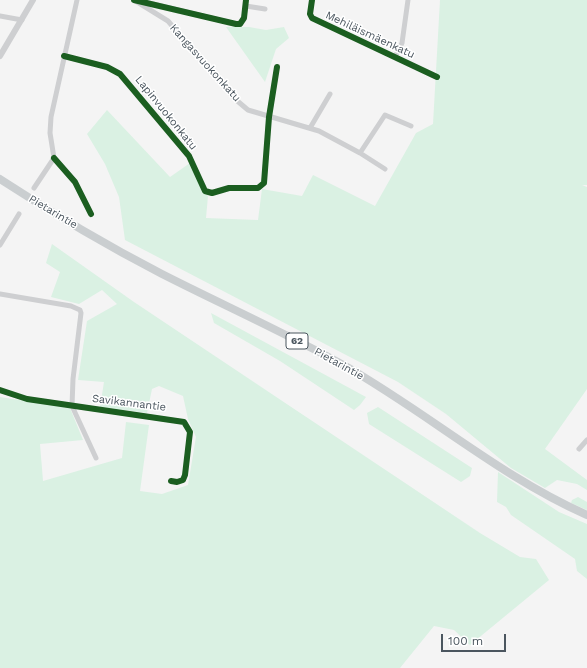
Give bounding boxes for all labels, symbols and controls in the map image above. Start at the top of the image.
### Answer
street label: Mehiläismäenkatu [323,9,417,61]
street label: Kangasvuokonkatu [167,21,243,105]
street label: Lapinvuokonkatu [132,73,200,153]
street label: Pietarintie [26,192,80,232]
road number: 62 [286,333,308,349]
street label: Pietarintie [312,345,366,383]
street label: Savikannantie [91,392,167,414]
scale bar [443,626,508,652]
text: 100 m [448,634,483,648]

